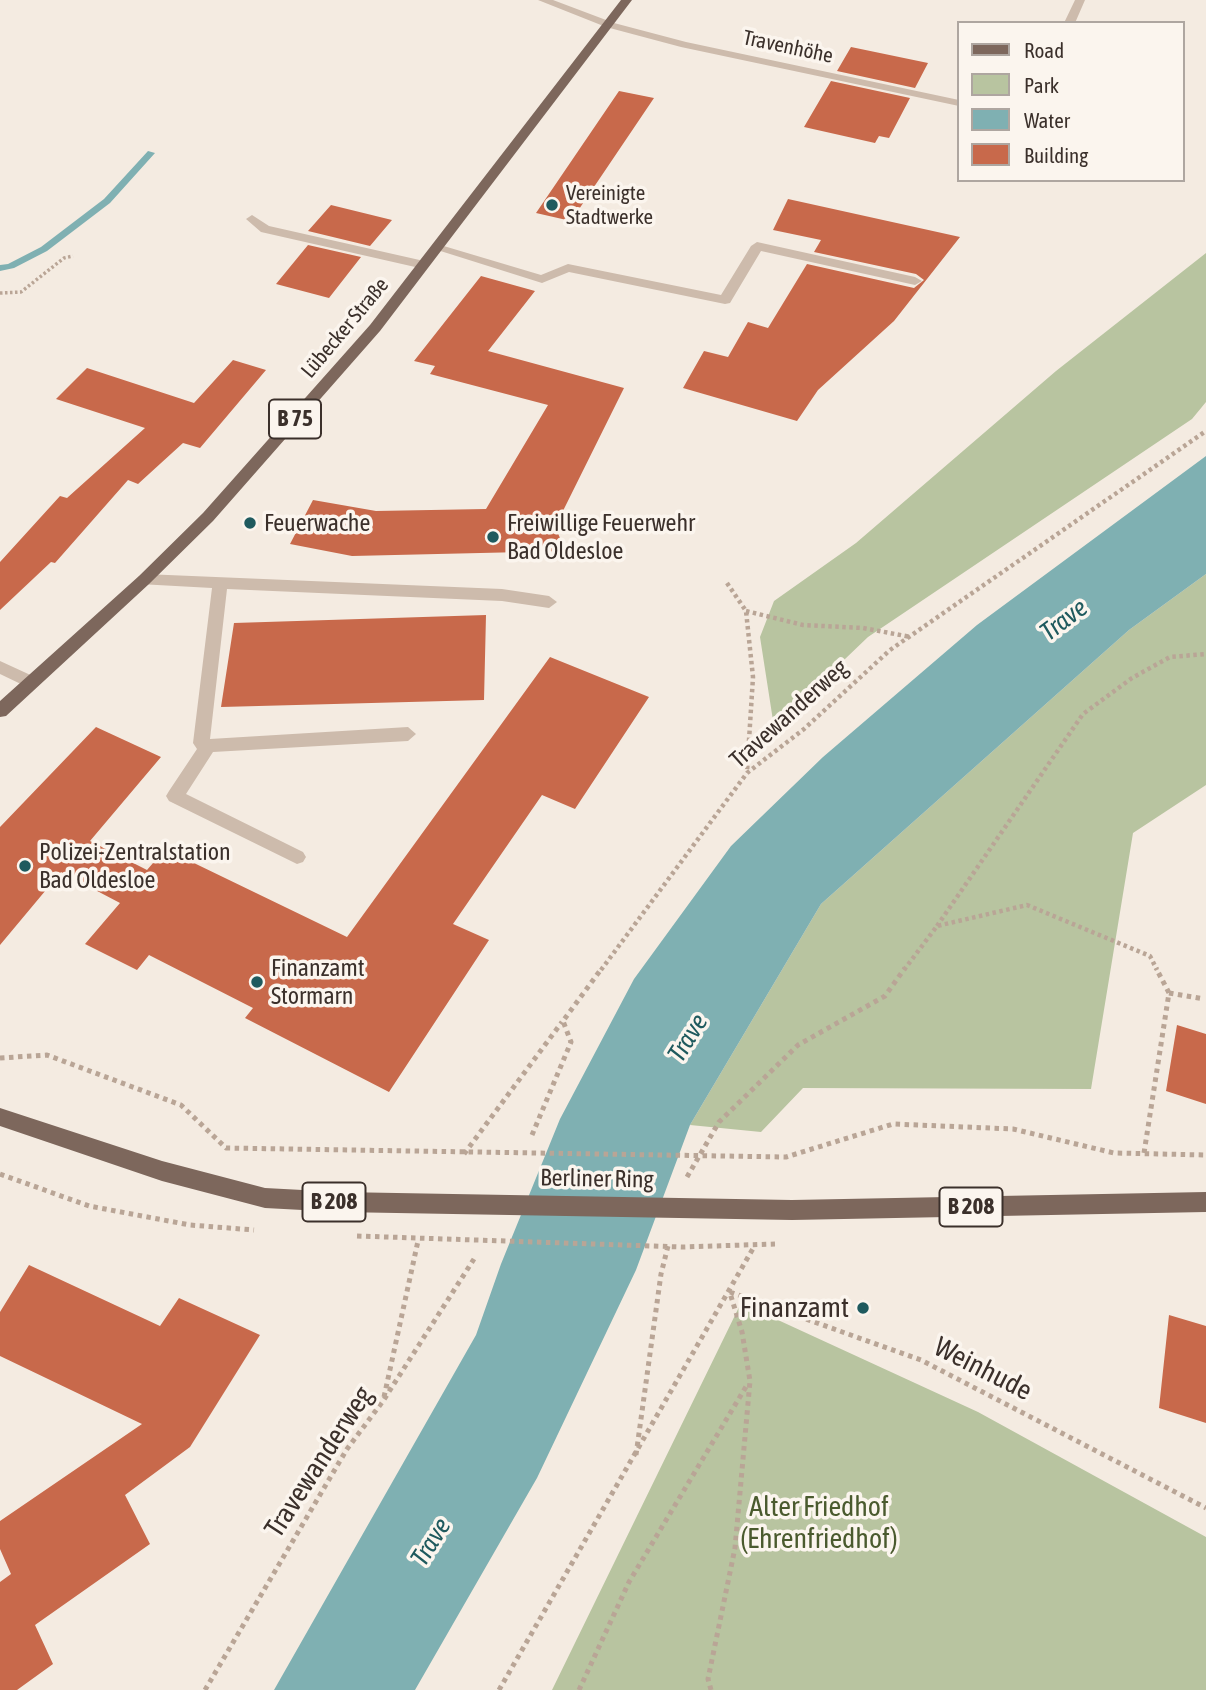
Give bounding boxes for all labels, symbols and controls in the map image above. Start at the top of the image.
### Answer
legend [958,21,1185,182]
street label: Travenhöhe [741,25,835,69]
text: Road [1024,38,1064,62]
text: Park [1024,73,1059,97]
text: Water [1024,108,1070,132]
text: Building [1024,143,1088,167]
place label: Vereinigte Stadtwerke [566,180,653,230]
marker: Vereinigte Stadtwerke [544,197,560,213]
street label: Lübecker Straße [296,273,394,383]
road number: B 75 [269,400,321,438]
place label: Feuerwache [264,509,370,537]
place label: Freiwillige Feuerwehr Bad Oldesloe [507,509,695,565]
marker: Feuerwache [242,515,258,531]
marker: Freiwillige Feuerwehr Bad Oldesloe [485,529,501,545]
water label: Trave [1034,592,1094,648]
street label: Travewanderweg [724,654,854,774]
place label: Polizei-Zentralstation Bad Oldesloe [39,838,231,894]
marker: Polizei-Zentralstation Bad Oldesloe [17,858,33,874]
place label: Finanzamt Stormarn [271,954,365,1010]
marker: Finanzamt Stormarn [249,974,265,990]
water label: Trave [661,1008,715,1068]
street label: Berliner Ring [540,1164,654,1194]
road number: B 208 [302,1182,366,1222]
road number: B 208 [940,1188,1002,1226]
place label: Finanzamt [740,1291,849,1325]
marker: Finanzamt [855,1300,871,1316]
street label: Weinhude [928,1330,1038,1408]
street label: Travewanderweg [258,1380,380,1544]
park label: Alter Friedhof (Ehrenfriedhof) [740,1490,898,1556]
water label: Trave [404,1512,458,1572]

